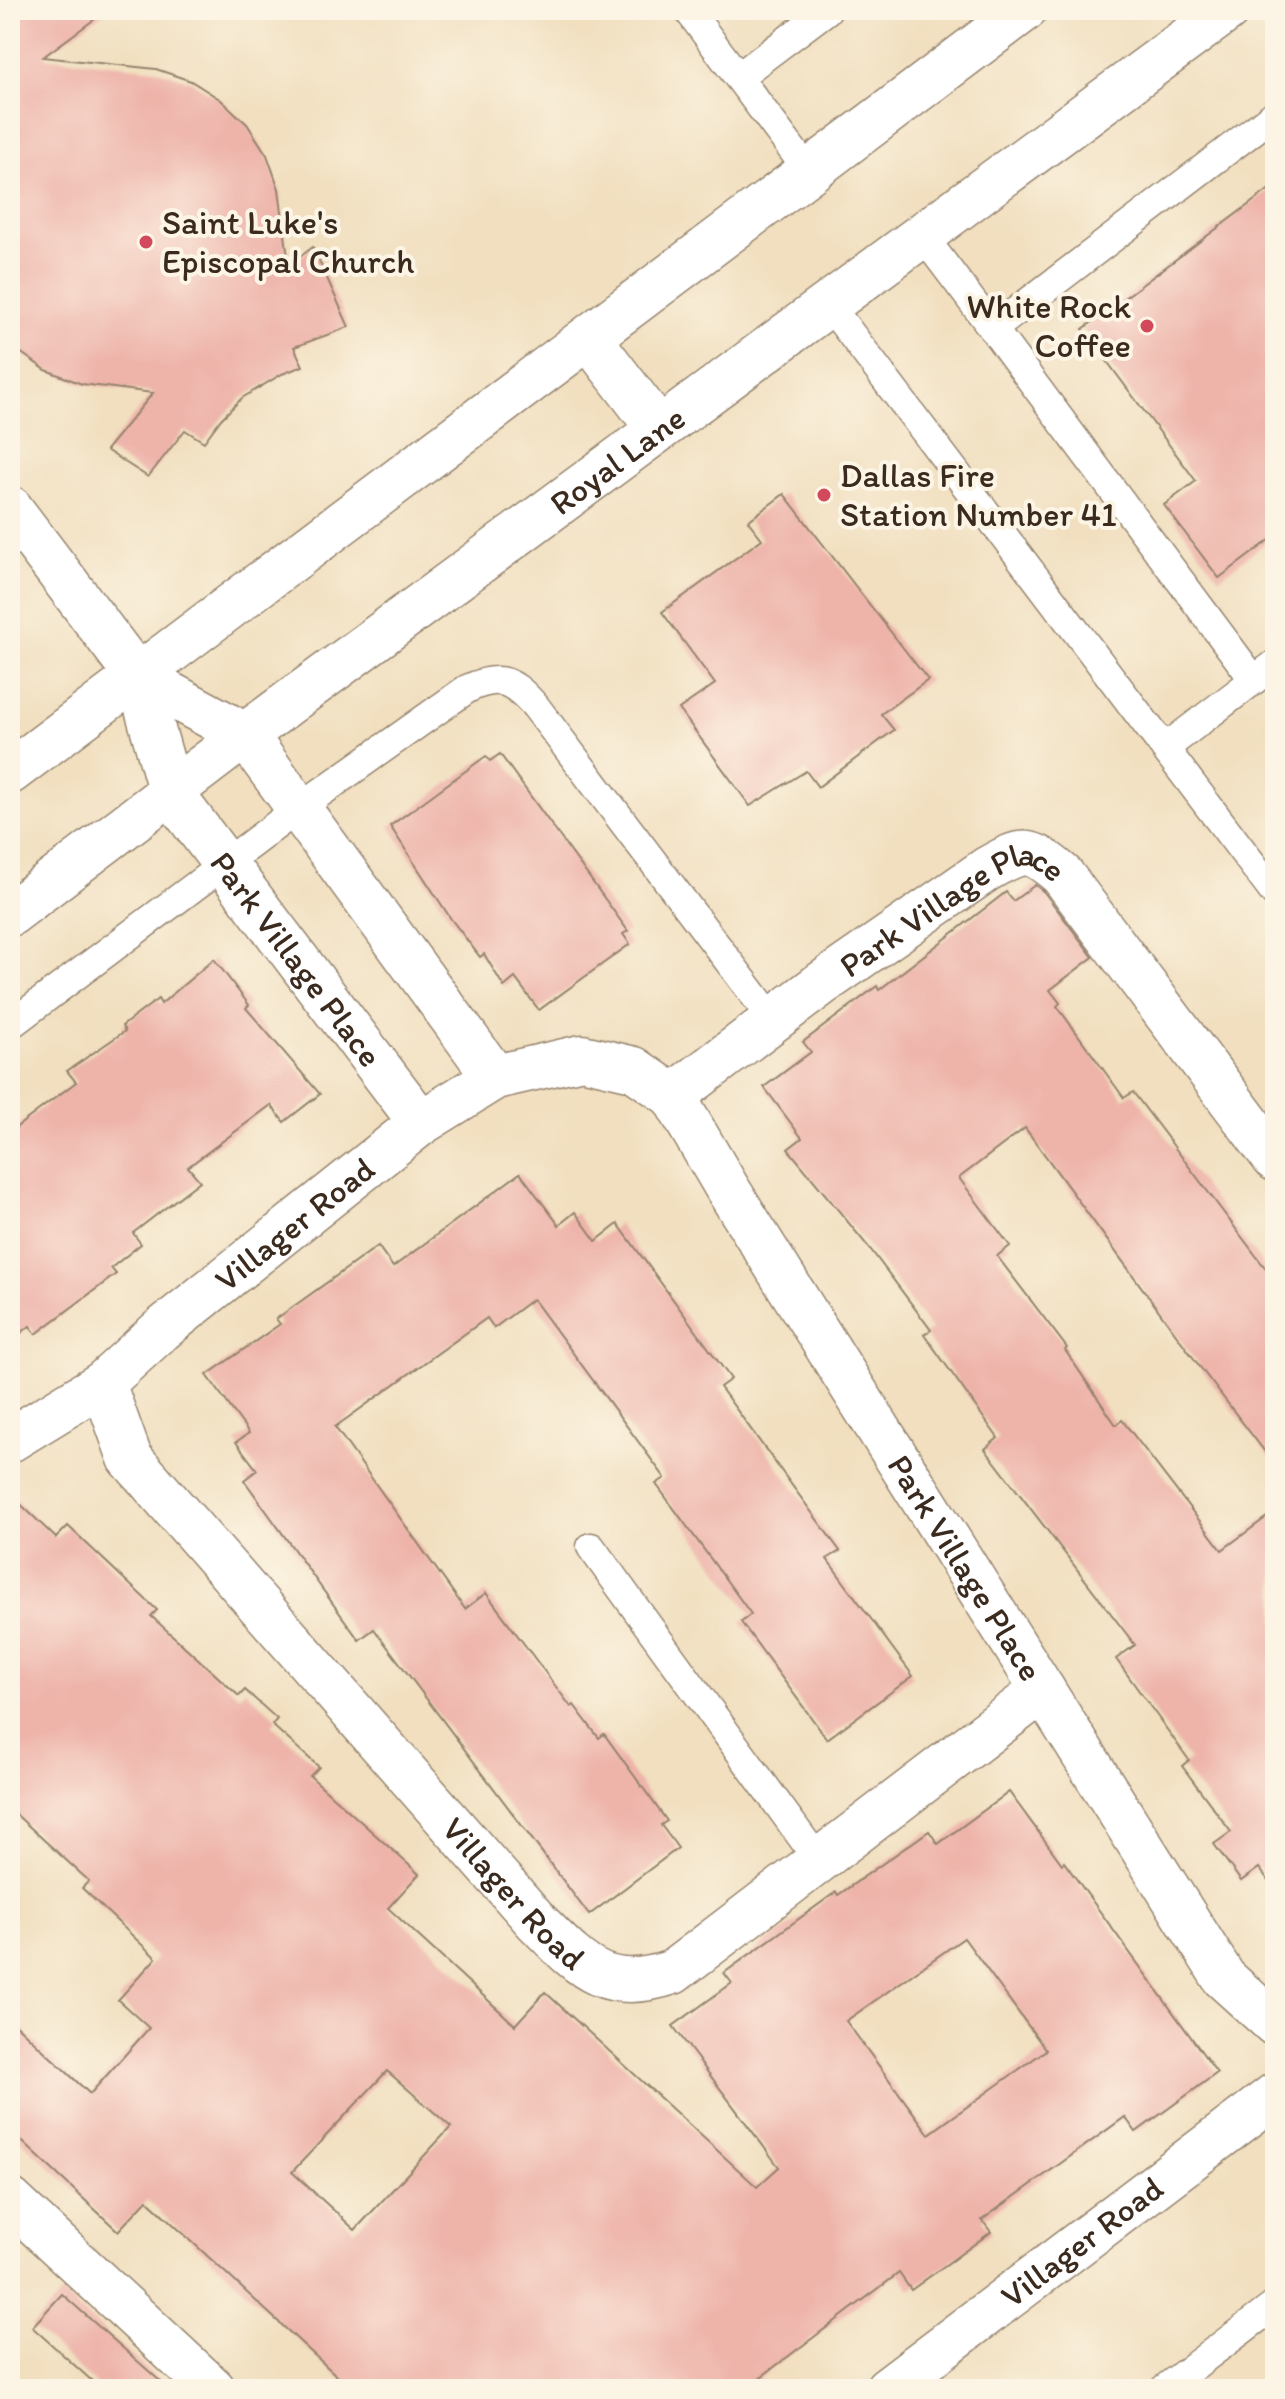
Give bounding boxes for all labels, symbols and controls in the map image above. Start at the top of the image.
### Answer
place label: Saint Luke's Episcopal Church [162,202,414,282]
marker: Saint Luke's Episcopal Church [137,233,155,251]
place label: White Rock Coffee [967,286,1131,366]
marker: White Rock Coffee [1138,317,1156,335]
street label: Royal Lane [542,397,693,524]
place label: Dallas Fire Station Number 41 [840,455,1117,535]
marker: Dallas Fire Station Number 41 [815,486,833,504]
street label: Park Village Place [832,833,1074,986]
street label: Park Village Place [202,843,391,1075]
street label: Villager Road [207,1148,383,1300]
street label: Park Village Place [879,1447,1052,1688]
street label: Villager Road [433,1809,593,1979]
street label: Villager Road [993,2168,1171,2316]

